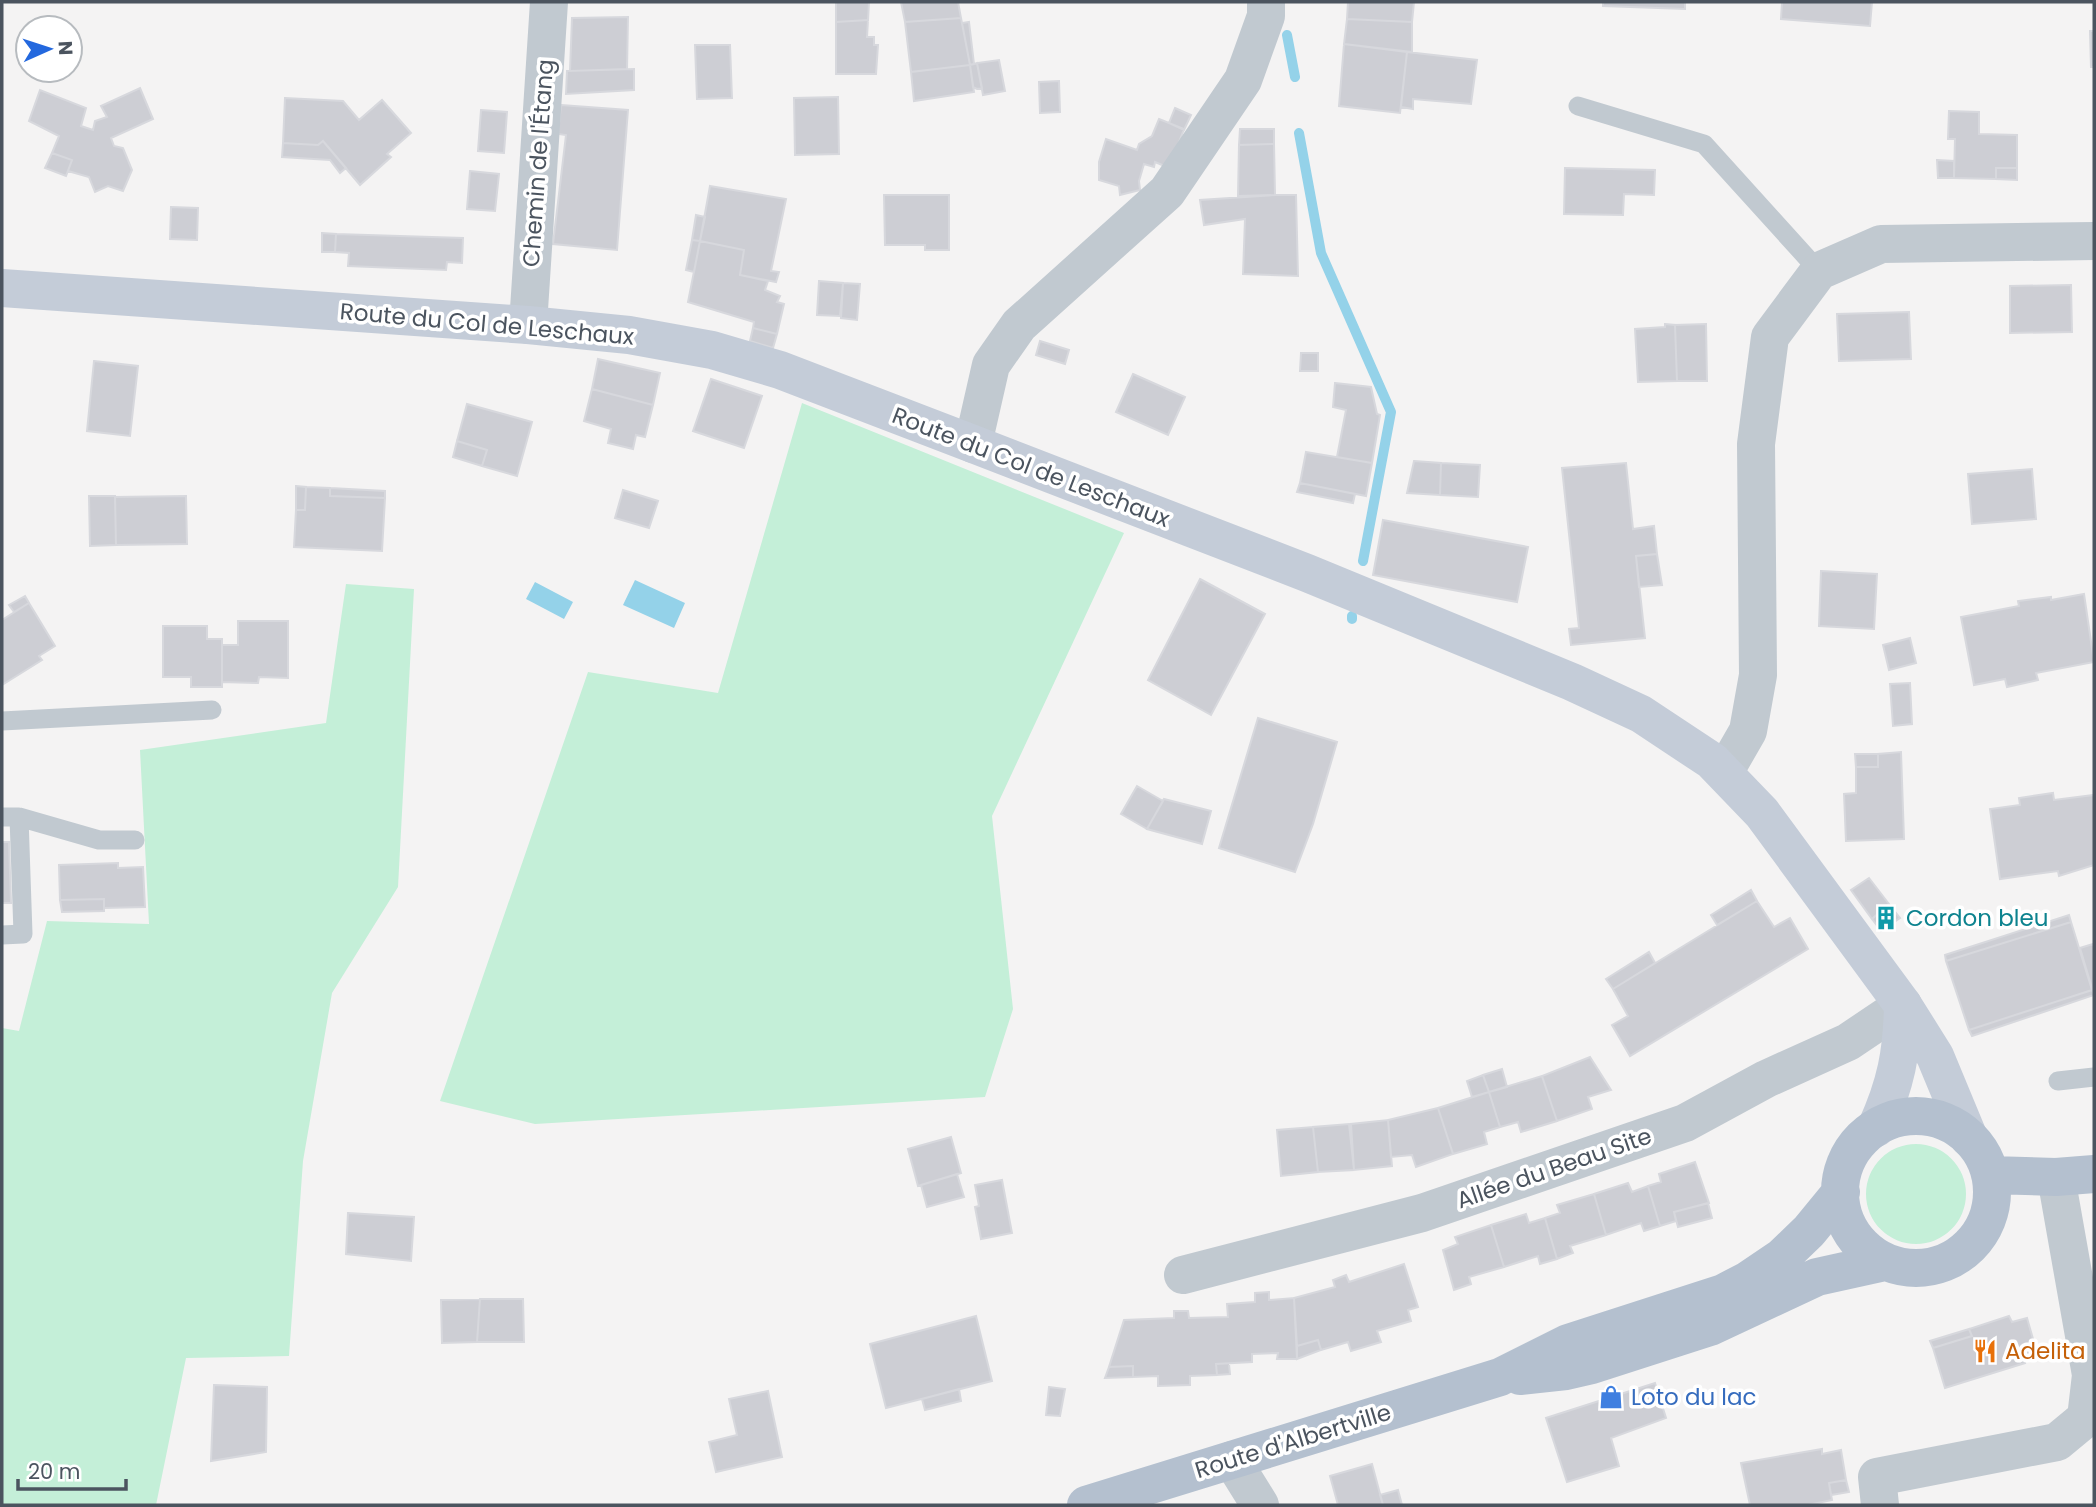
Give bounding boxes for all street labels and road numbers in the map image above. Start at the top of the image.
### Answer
street label: Chemin de l'Étang [515,58,561,268]
street label: Route du Col de Leschaux [339,295,635,353]
street label: Route du Col de Leschaux [888,399,1174,535]
street label: Allée du Beau Site [1452,1120,1656,1216]
street label: Route d'Albertville [1191,1396,1395,1486]

